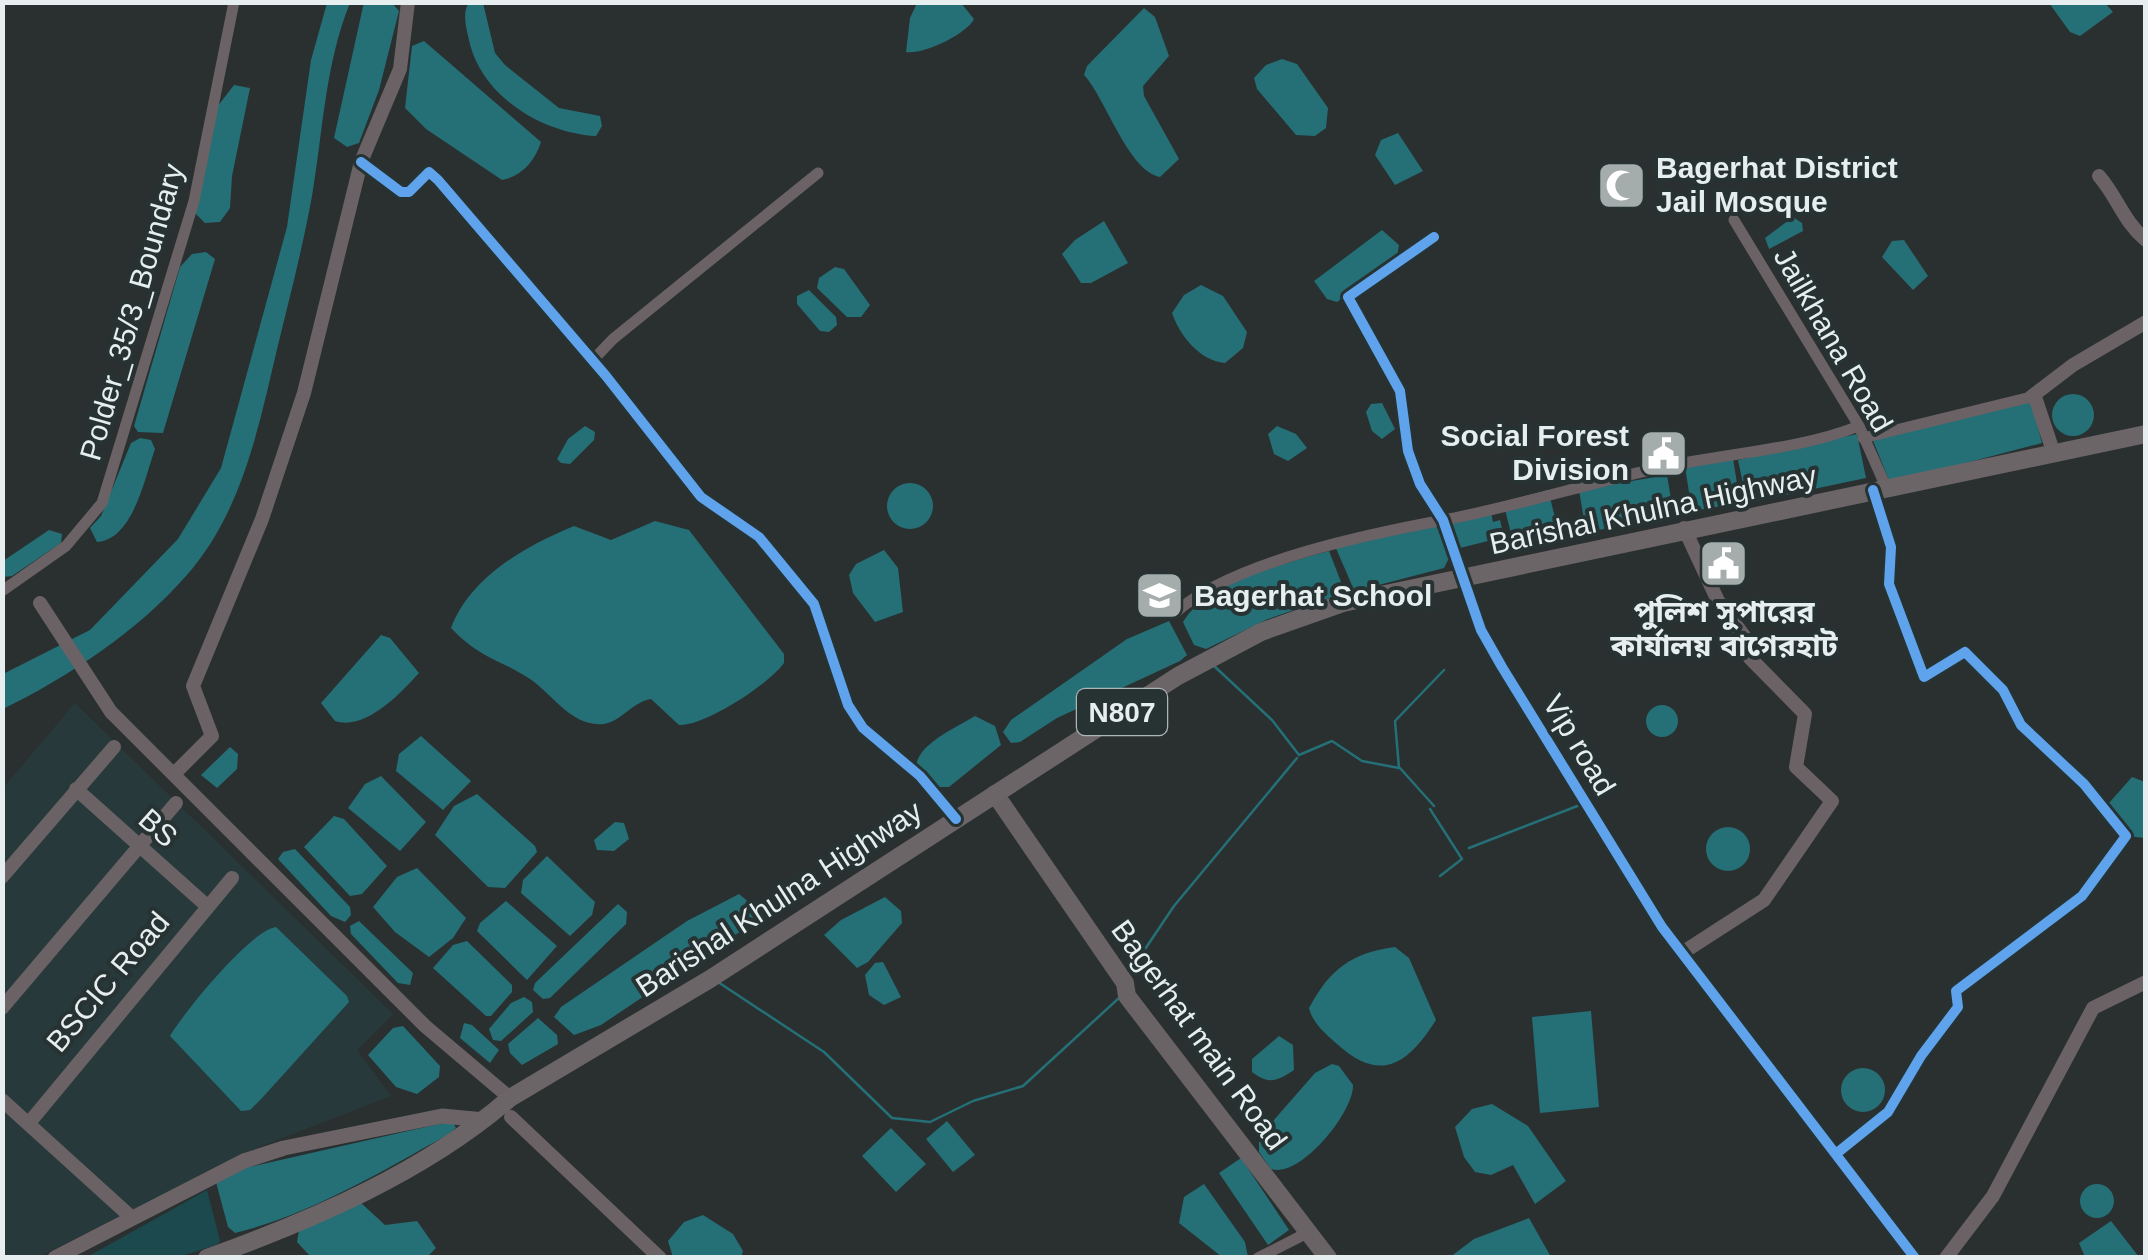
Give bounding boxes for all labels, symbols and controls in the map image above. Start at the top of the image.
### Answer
place label: Bagerhat District Jail Mosque [1656,151,1898,218]
mosque icon: Bagerhat District Jail Mosque [1595,159,1647,211]
street label: Polder_35/3_Boundary [73,160,190,464]
street label: Jailkhana Road [1767,242,1899,438]
place label: Social Forest Division [1441,419,1629,486]
public building icon: Social Forest Division [1638,427,1690,479]
street label: Barishal Khulna Highway [1486,459,1819,560]
public building icon: পুলিশ সুপারের কার্যালয় বাগেরহাট [1698,537,1750,589]
school or university icon: Bagerhat School [1133,570,1185,622]
place label: Bagerhat School [1194,579,1432,612]
place label: পুলিশ সুপারের কার্যালয় বাগেরহাট [1610,594,1839,662]
road number: N807 [1077,689,1167,735]
street label: Vip road [1537,689,1622,801]
street label: Barishal Khulna Highway [630,794,928,1003]
street label: BS [132,802,184,853]
street label: BSCIC Road [40,905,175,1058]
street label: Bagerhat main Road [1105,914,1294,1156]

